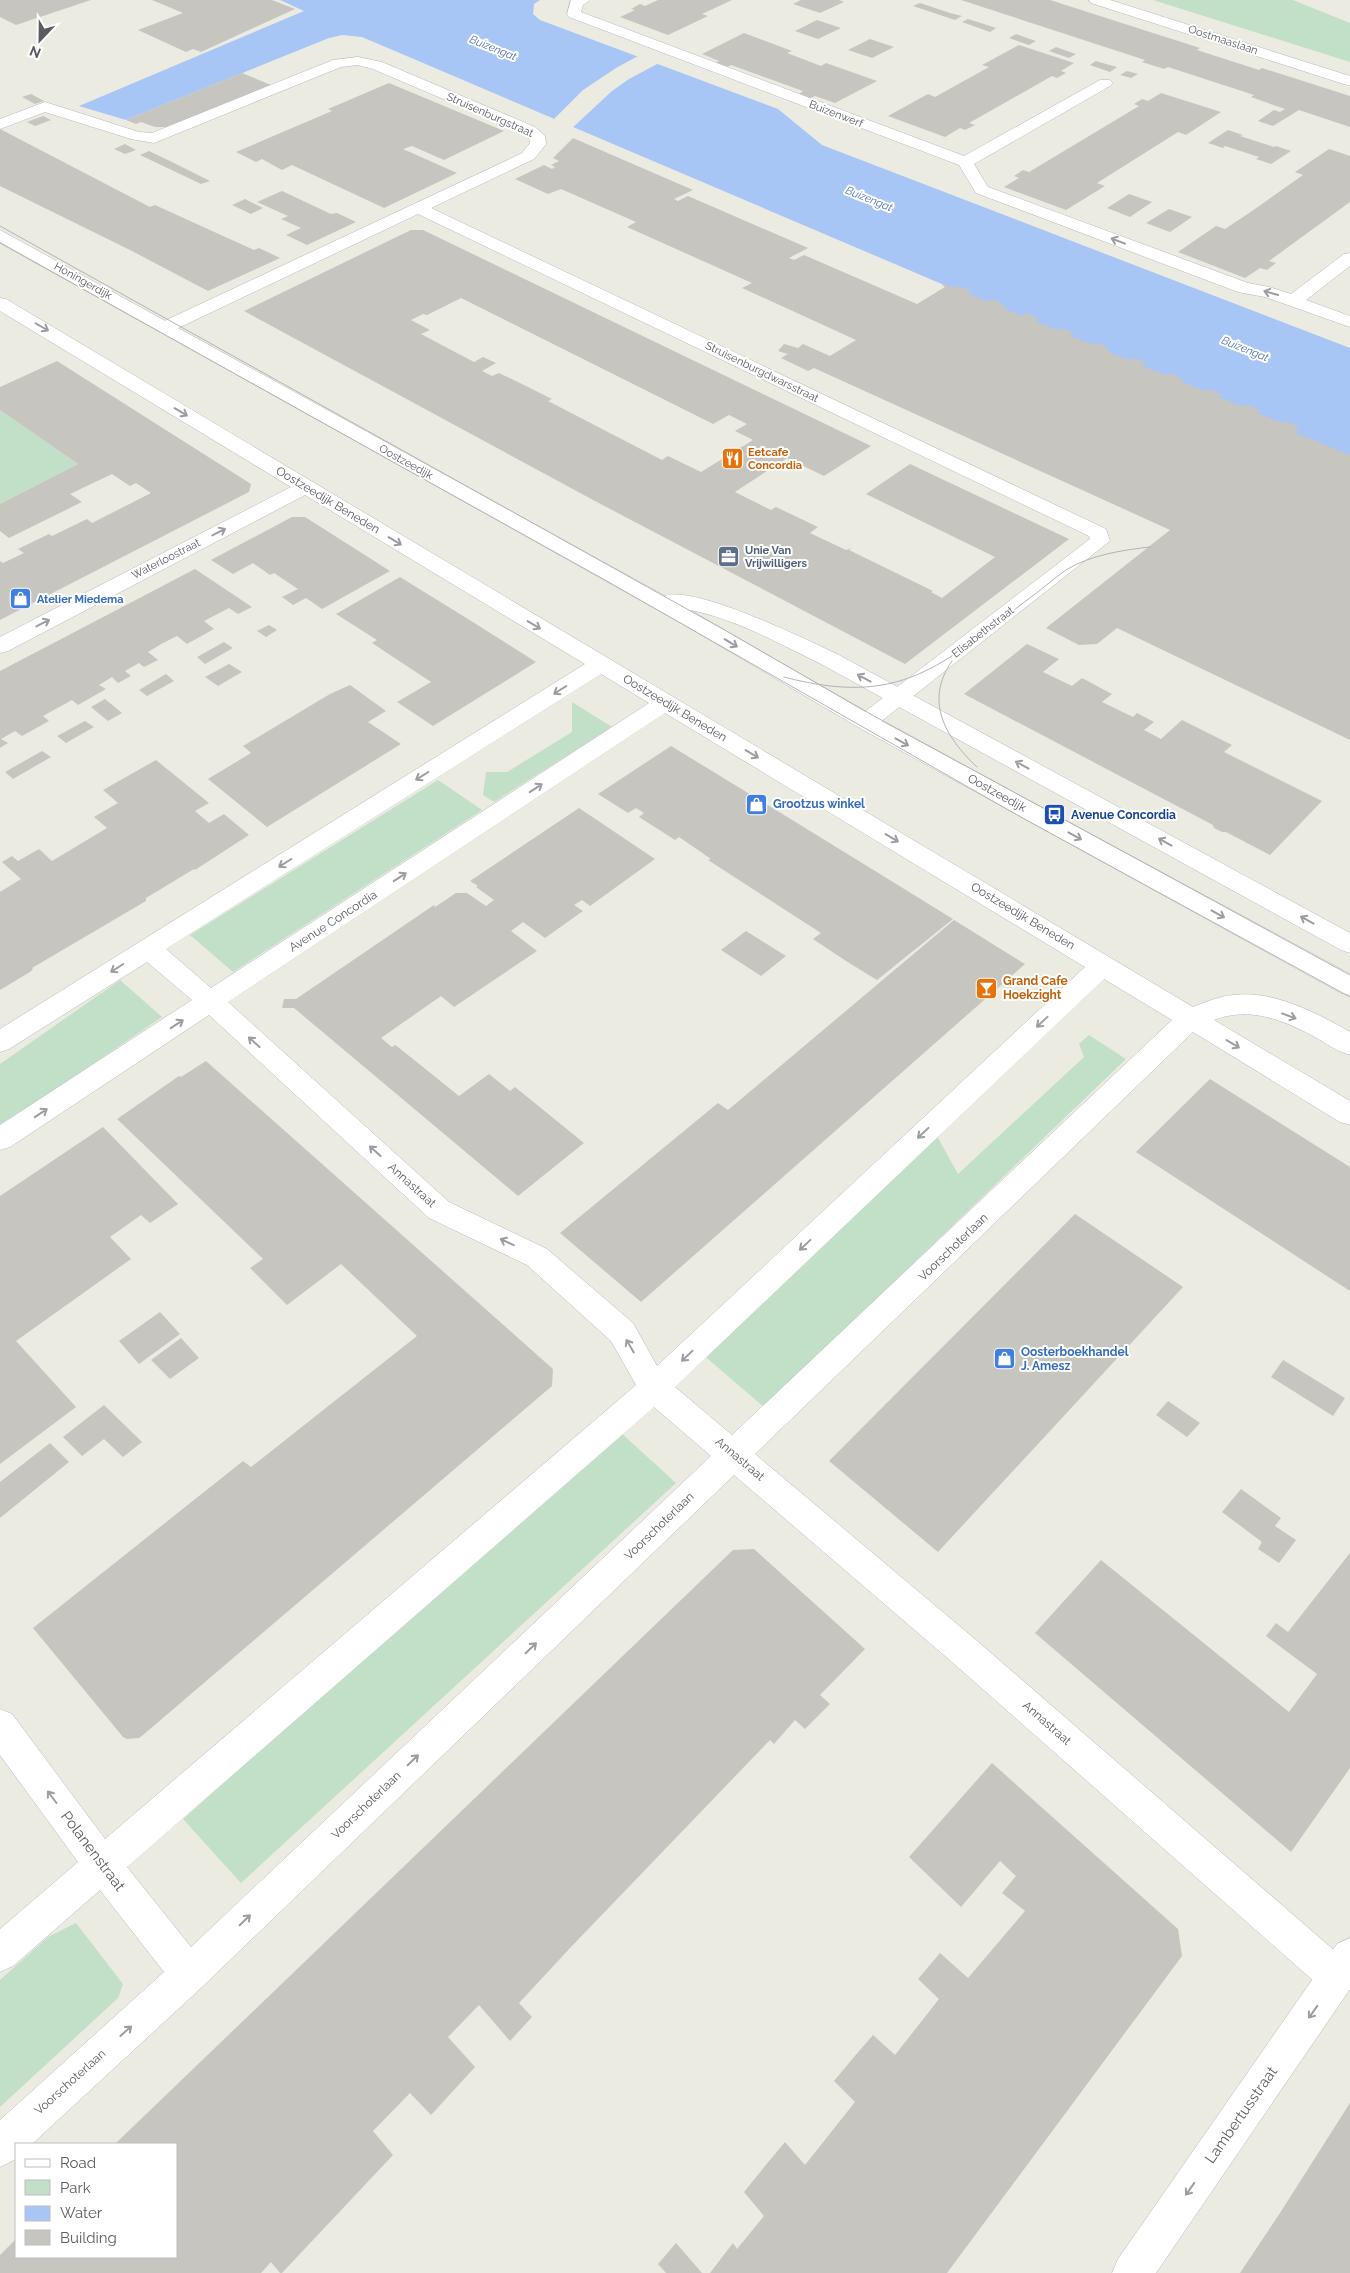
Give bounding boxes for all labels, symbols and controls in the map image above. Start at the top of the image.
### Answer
north arrow [15,15,65,65]
street label: Oostmaaslaan [1186,23,1260,57]
water label: Buizengat [468,33,519,63]
text: N [27,43,43,61]
street label: Struisenburgstraat [445,90,536,140]
street label: Buizenwerf [807,98,865,130]
water label: Buizengat [844,184,895,214]
one-way arrow [1111,236,1126,245]
street label: Honingerdijk [52,260,114,302]
one-way arrow [1264,288,1280,298]
one-way arrow [35,323,49,333]
water label: Buizengat [1220,334,1271,364]
street label: Struisenburgdwarsstraat [703,339,821,405]
one-way arrow [174,407,188,417]
street label: Oostzeedijk [377,442,435,482]
restaurant icon: Eetcafe Concordia [720,446,744,470]
place label: Eetcafe Concordia [748,446,802,472]
street label: Oostzeedijk Beneden [274,463,382,537]
one-way arrow [211,527,226,537]
street label: Waterloostraat [129,536,203,582]
one-way arrow [388,536,402,546]
office icon: Unie Van Vrijwilligers [717,544,741,568]
place label: Unie Van Vrijwilligers [745,544,808,570]
shop icon: Atelier Miedema [9,587,33,611]
place label: Atelier Miedema [37,593,124,606]
street label: Elisabethstraat [949,604,1017,660]
one-way arrow [35,618,50,627]
one-way arrow [527,620,541,630]
one-way arrow [723,639,737,649]
street label: Oostzeedijk Beneden [621,671,729,745]
one-way arrow [857,673,872,682]
one-way arrow [553,685,567,696]
one-way arrow [894,737,908,747]
one-way arrow [745,750,759,760]
one-way arrow [1015,759,1030,769]
street label: Oostzeedijk [965,771,1029,815]
one-way arrow [416,772,430,782]
one-way arrow [529,782,543,792]
shop icon: Grootzus winkel [745,792,769,816]
place label: Grootzus winkel [773,797,865,811]
bus stop icon: Avenue Concordia [1043,803,1067,827]
place label: Avenue Concordia [1071,808,1176,822]
one-way arrow [1067,832,1082,841]
one-way arrow [884,833,898,843]
one-way arrow [1158,837,1172,847]
one-way arrow [278,858,292,868]
one-way arrow [393,872,407,882]
street label: Oostzeedijk Beneden [969,879,1077,953]
street label: Avenue Concordia [286,887,380,955]
one-way arrow [1210,910,1225,919]
one-way arrow [1300,915,1315,925]
one-way arrow [111,963,125,973]
place label: Grand Cafe Hoekzight [1003,974,1068,1002]
bar icon: Grand Cafe Hoekzight [975,976,999,1000]
one-way arrow [1280,1012,1296,1021]
one-way arrow [1036,1015,1048,1027]
one-way arrow [169,1018,183,1028]
one-way arrow [248,1036,261,1048]
one-way arrow [1226,1039,1240,1049]
one-way arrow [33,1107,47,1117]
one-way arrow [917,1127,930,1139]
one-way arrow [368,1145,381,1157]
street label: Annastraat [385,1160,439,1210]
street label: Voorschoterlaan [915,1210,991,1284]
one-way arrow [500,1237,515,1247]
one-way arrow [799,1239,812,1251]
one-way arrow [624,1339,634,1353]
place label: Oosterboekhandel J. Amesz [1021,1345,1129,1373]
shop icon: Oosterboekhandel J. Amesz [993,1347,1017,1371]
one-way arrow [681,1350,694,1362]
street label: Annastraat [713,1434,767,1484]
street label: Voorschoterlaan [621,1489,697,1563]
one-way arrow [525,1642,537,1654]
street label: Annastraat [1020,1698,1074,1748]
one-way arrow [407,1754,420,1766]
street label: Voorschoterlaan [328,1768,404,1842]
one-way arrow [47,1790,57,1804]
street label: Polanenstraat [57,1807,129,1895]
one-way arrow [239,1914,251,1926]
one-way arrow [1308,2005,1318,2019]
one-way arrow [120,2025,133,2037]
street label: Voorschoterlaan [32,2046,108,2118]
street label: Lambertusstraat [1201,2063,1281,2167]
legend [15,2143,178,2258]
text: Road [60,2154,96,2172]
text: Park [60,2179,91,2197]
one-way arrow [1185,2181,1195,2195]
text: Water [60,2204,103,2222]
text: Building [60,2229,117,2247]

